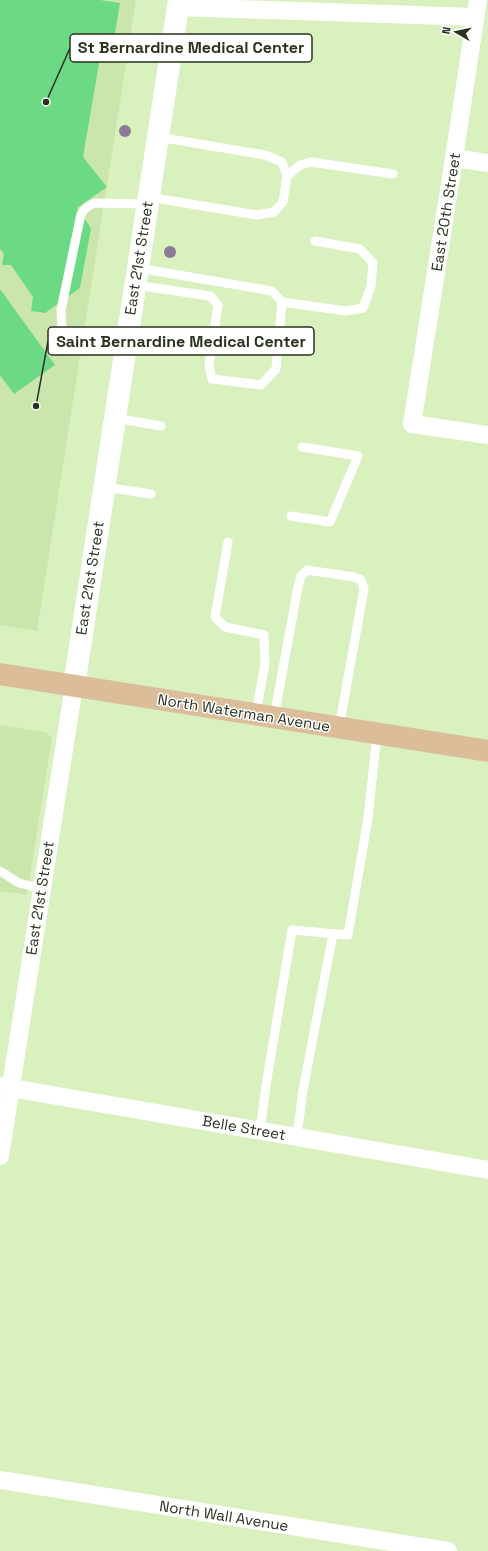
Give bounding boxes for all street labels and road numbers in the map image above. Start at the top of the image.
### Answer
street label: East 20th Street [427,151,464,273]
street label: East 21st Street [120,199,157,316]
street label: East 21st Street [71,519,108,636]
street label: North Waterman Avenue [156,689,332,736]
street label: East 21st Street [21,839,58,956]
street label: Belle Street [201,1111,288,1144]
street label: North Wall Avenue [158,1496,290,1535]

